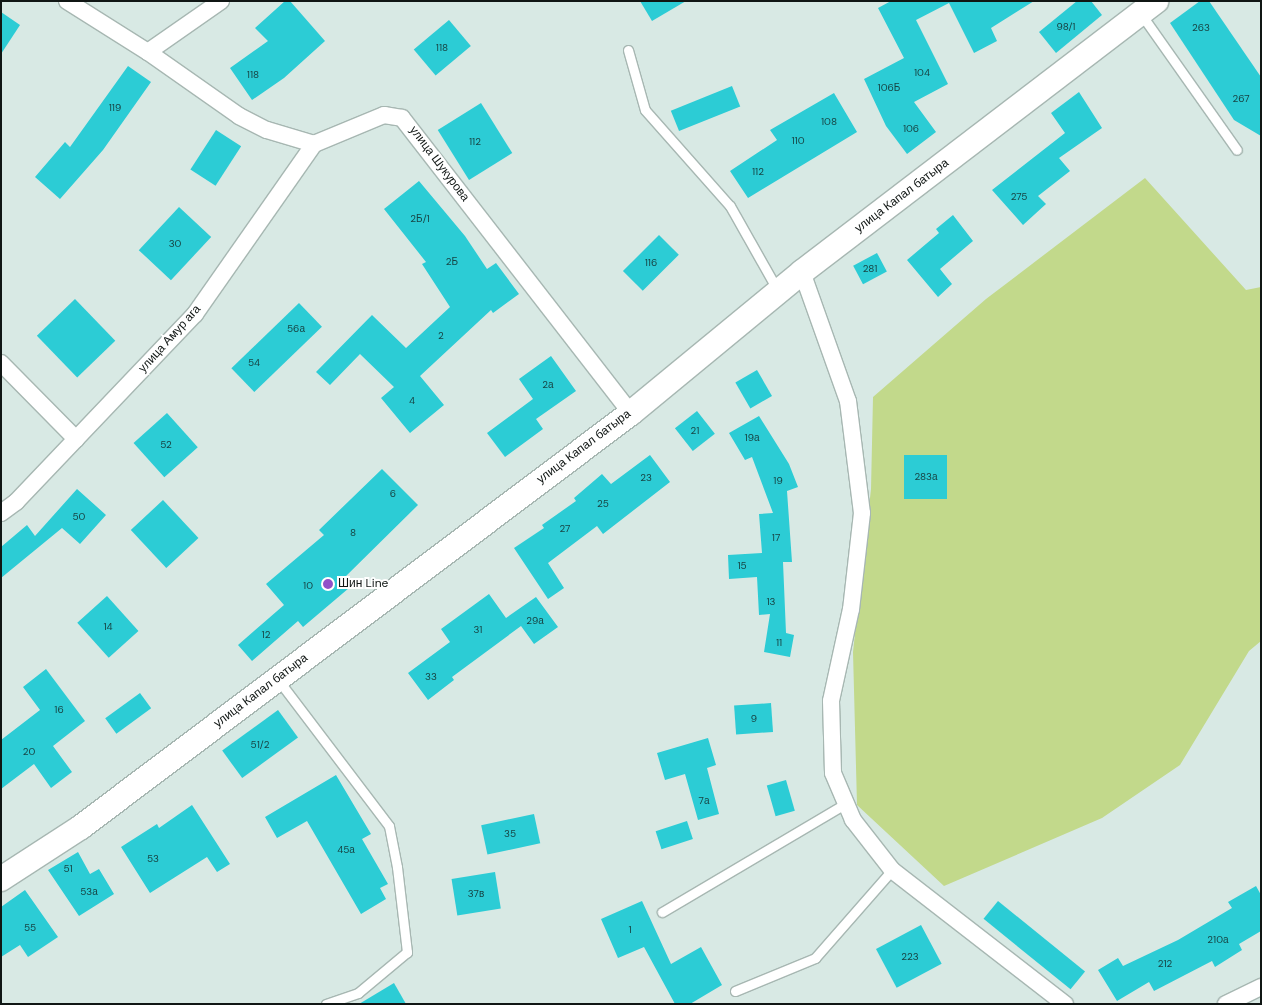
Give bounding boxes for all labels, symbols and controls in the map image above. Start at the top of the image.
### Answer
house number: 98/1 [1057,21,1075,33]
house number: 263 [1192,22,1210,34]
house number: 118 [436,42,448,54]
house number: 104 [914,67,930,79]
house number: 118 [247,69,259,81]
house number: 106Б [878,82,900,94]
house number: 267 [1232,93,1250,105]
house number: 119 [109,102,121,114]
house number: 108 [821,116,837,128]
street label: улица Шукурова [406,123,472,205]
house number: 106 [903,123,919,135]
house number: 110 [791,135,805,147]
house number: 112 [469,136,481,148]
street label: улица Капал батыра [852,156,952,236]
house number: 112 [752,166,764,178]
house number: 275 [1011,191,1027,203]
house number: 2Б/1 [410,213,430,225]
house number: 30 [169,238,181,250]
house number: 2Б [446,256,458,268]
house number: 116 [645,257,657,269]
house number: 281 [863,263,877,275]
street label: улица Амур ага [136,302,204,376]
house number: 56а [287,323,305,335]
house number: 2 [438,330,444,342]
house number: 54 [248,357,260,369]
house number: 2а [542,379,554,391]
house number: 4 [409,395,415,407]
street label: улица Капал батыра [534,407,634,487]
house number: 21 [691,425,699,437]
house number: 19а [745,432,759,444]
house number: 52 [160,439,172,451]
house number: 283а [914,471,938,483]
house number: 23 [640,472,652,484]
house number: 19 [773,475,783,487]
house number: 6 [390,488,396,500]
house number: 25 [597,498,609,510]
house number: 50 [73,511,85,523]
house number: 27 [560,523,570,535]
house number: 8 [350,527,356,539]
house number: 17 [772,532,780,544]
house number: 15 [737,560,747,572]
place label: Шин Line [338,577,388,591]
marker: Шин Line [322,578,334,590]
house number: 10 [303,580,313,592]
house number: 13 [766,596,776,608]
house number: 29а [526,615,544,627]
house number: 14 [103,621,113,633]
house number: 31 [474,624,482,636]
house number: 12 [262,629,270,641]
house number: 11 [776,637,782,649]
street label: улица Капал батыра [211,651,311,731]
house number: 33 [425,671,437,683]
house number: 16 [54,704,64,716]
house number: 9 [751,713,757,725]
house number: 51/2 [251,739,269,751]
house number: 20 [23,746,35,758]
house number: 7а [699,795,709,807]
house number: 35 [504,828,516,840]
house number: 45а [337,844,355,856]
house number: 53 [147,853,159,865]
house number: 51 [63,863,73,875]
house number: 53а [80,886,98,898]
house number: 37в [468,888,484,900]
house number: 55 [24,922,36,934]
house number: 1 [628,924,632,936]
house number: 210а [1207,934,1229,946]
house number: 223 [901,951,919,963]
house number: 212 [1158,958,1172,970]

